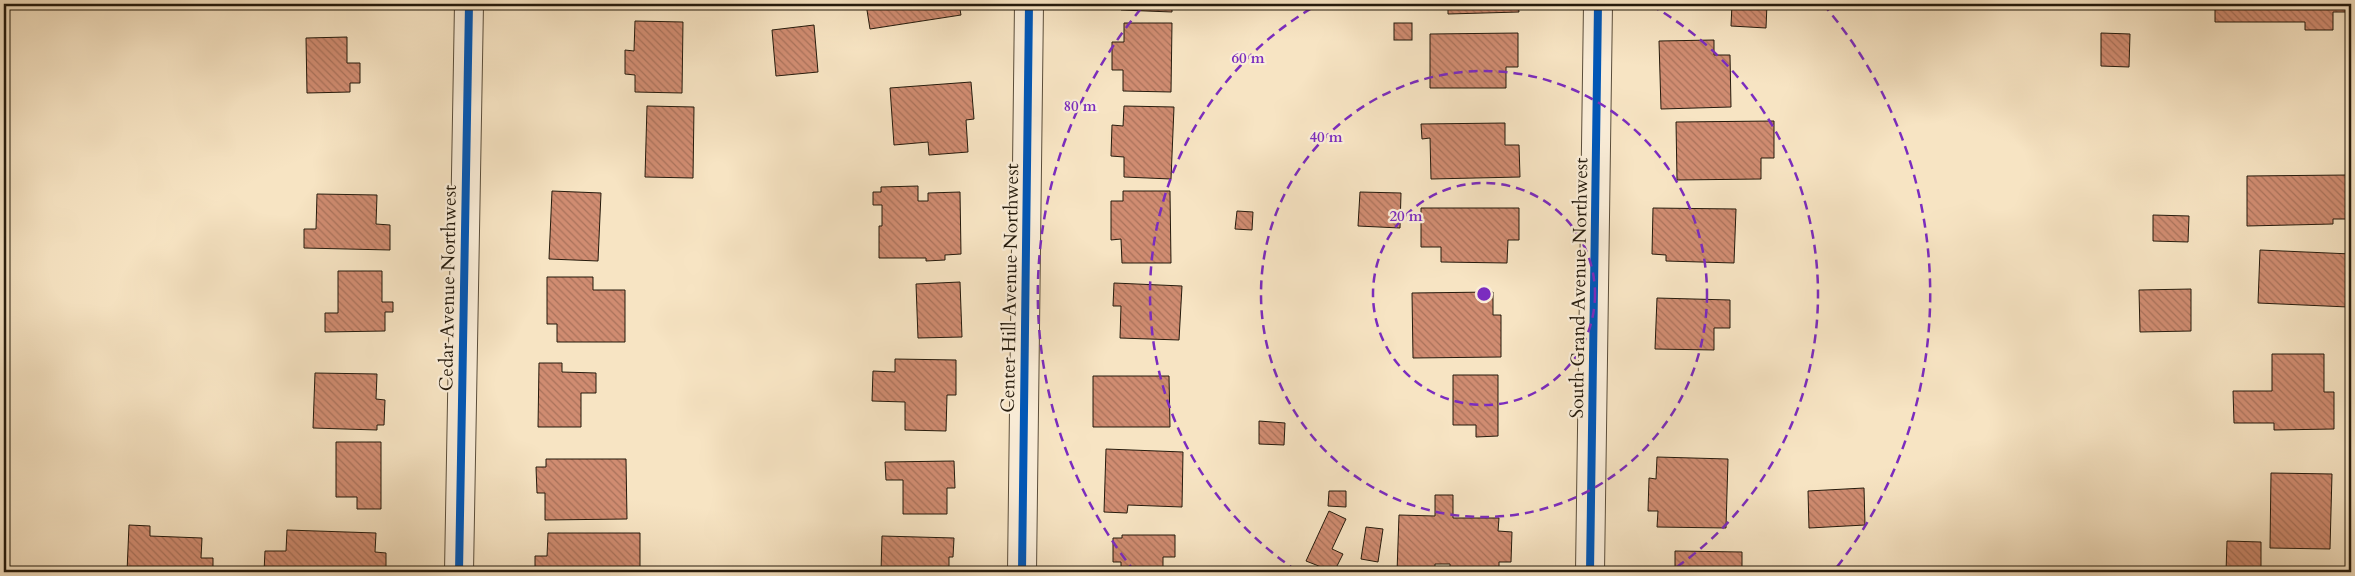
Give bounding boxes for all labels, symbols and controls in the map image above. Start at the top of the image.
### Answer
text: 60 m [1231,48,1265,68]
text: 80 m [1063,96,1097,116]
text: 40 m [1309,127,1343,147]
street label: South Grand Avenue Northwest [1564,157,1594,419]
street label: Center Hill Avenue Northwest [995,163,1025,413]
street label: Cedar Avenue Northwest [433,185,463,391]
text: 20 m [1389,206,1423,226]
centre of rings [1475,285,1493,303]

